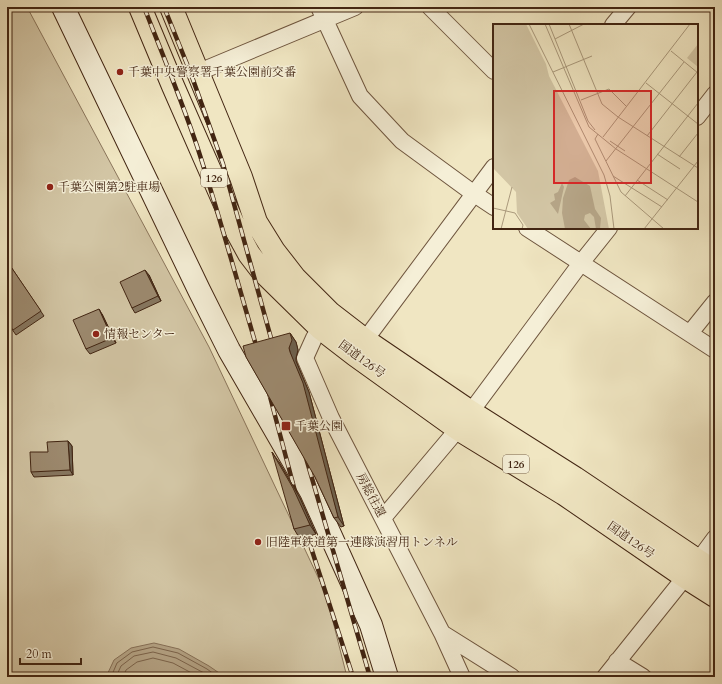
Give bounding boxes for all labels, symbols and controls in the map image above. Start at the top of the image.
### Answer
inset map [493,24,698,229]
place label: 千葉中央警察署千葉公園前交番 [128,64,296,80]
marker: 千葉中央警察署千葉公園前交番 [115,67,125,77]
road number: 126 [201,169,227,187]
place label: 千葉公園第2駐車場 [58,179,160,195]
marker: 千葉公園第2駐車場 [45,182,55,192]
place label: 情報センター [104,326,176,342]
marker: 情報センター [91,329,101,339]
street label: 国道126号 [335,337,389,381]
place label: 千葉公園 [295,418,343,434]
marker: 千葉公園 [280,420,292,432]
road number: 126 [503,455,529,473]
street label: 房総往還 [353,470,389,520]
street label: 国道126号 [604,518,658,562]
place label: 旧陸軍鉄道第一連隊演習用トンネル [266,534,458,550]
marker: 旧陸軍鉄道第一連隊演習用トンネル [253,537,263,547]
scale bar [20,640,81,666]
text: 20 m [26,646,53,662]

